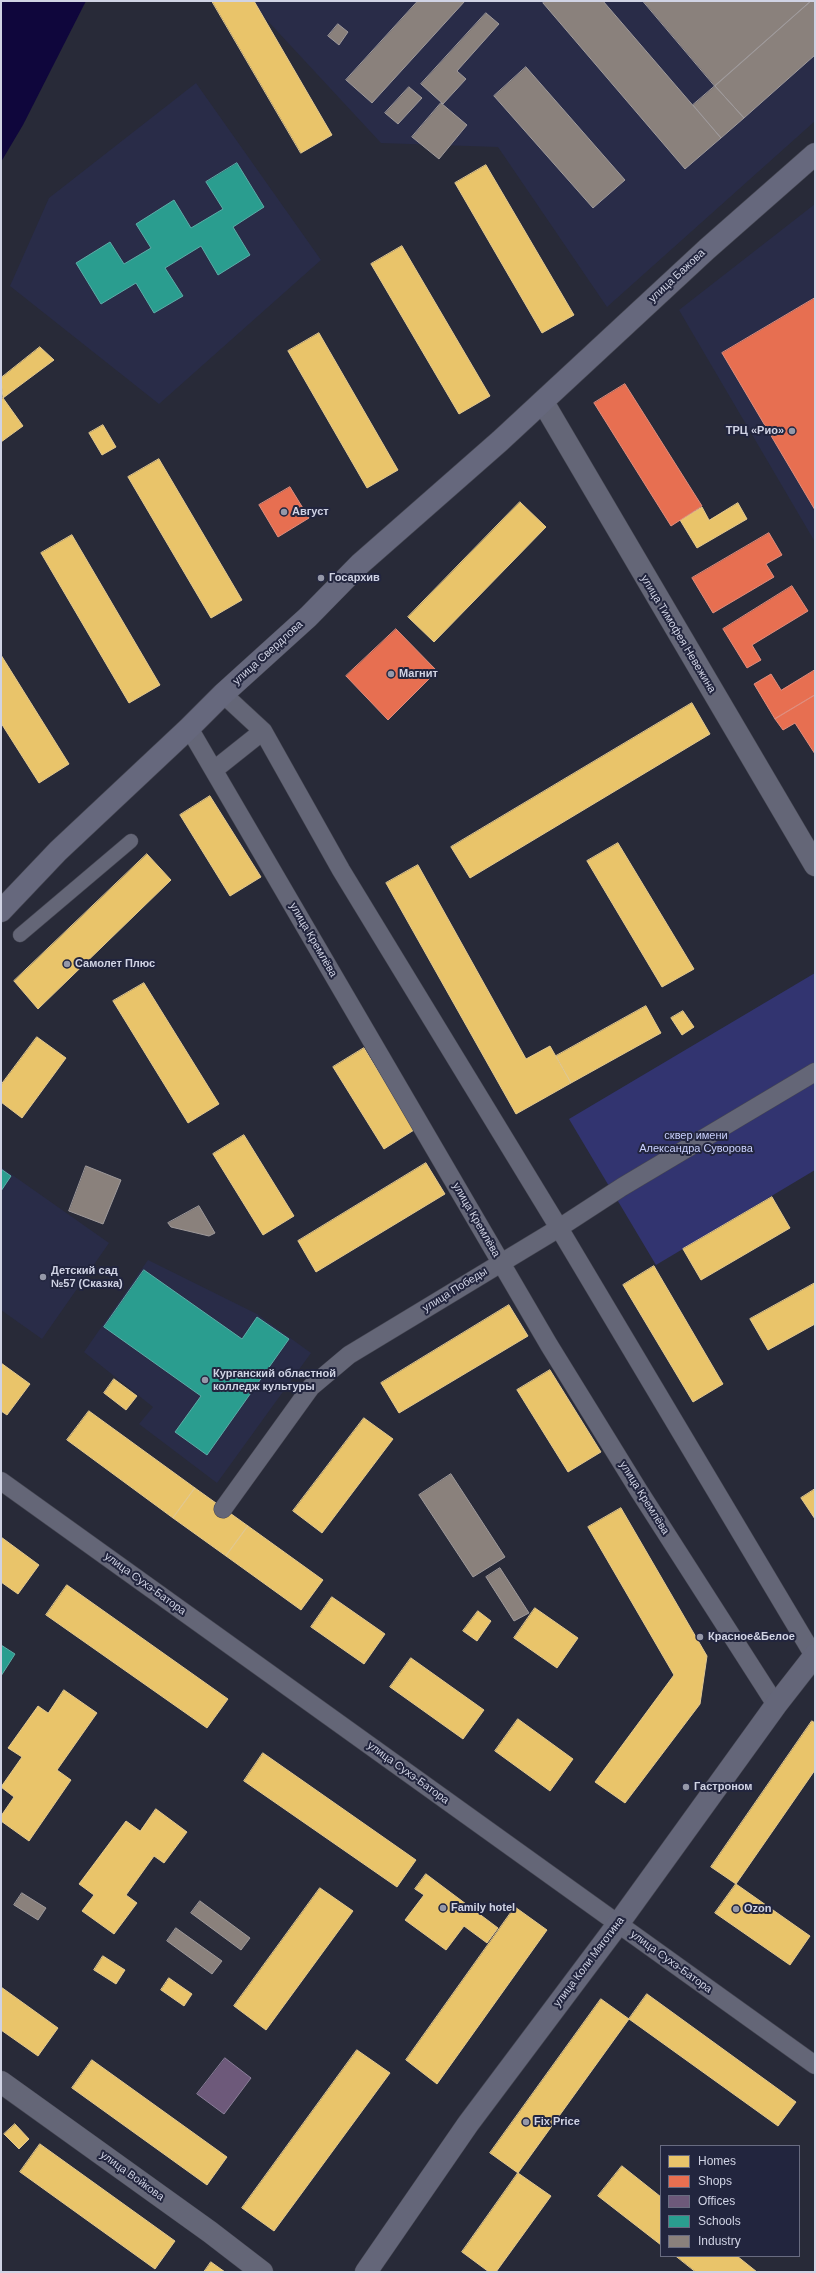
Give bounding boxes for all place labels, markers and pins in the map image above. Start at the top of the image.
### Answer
place label: ТРЦ «Рио» [726,424,784,438]
marker: ТРЦ «Рио» [787,426,797,436]
place label: Август [292,505,329,519]
marker: Август [279,507,289,517]
place label: Госархив [329,571,380,585]
marker: Госархив [316,573,326,583]
place label: Магнит [399,667,438,681]
marker: Магнит [386,669,396,679]
place label: Самолет Плюс [75,957,155,971]
marker: Самолет Плюс [62,959,72,969]
place label: Детский сад №57 (Сказка) [51,1264,123,1290]
marker: Детский сад №57 (Сказка) [38,1272,48,1282]
place label: Курганский областной колледж культуры [213,1367,336,1393]
marker: Курганский областной колледж культуры [200,1375,210,1385]
place label: Красное&Белое [708,1630,795,1644]
marker: Красное&Белое [695,1632,705,1642]
place label: Гастроном [694,1780,753,1794]
marker: Гастроном [681,1782,691,1792]
place label: Family hotel [451,1901,515,1915]
place label: Ozon [744,1902,771,1916]
marker: Family hotel [438,1903,448,1913]
marker: Ozon [731,1904,741,1914]
place label: Fix Price [534,2115,580,2129]
marker: Fix Price [521,2117,531,2127]

